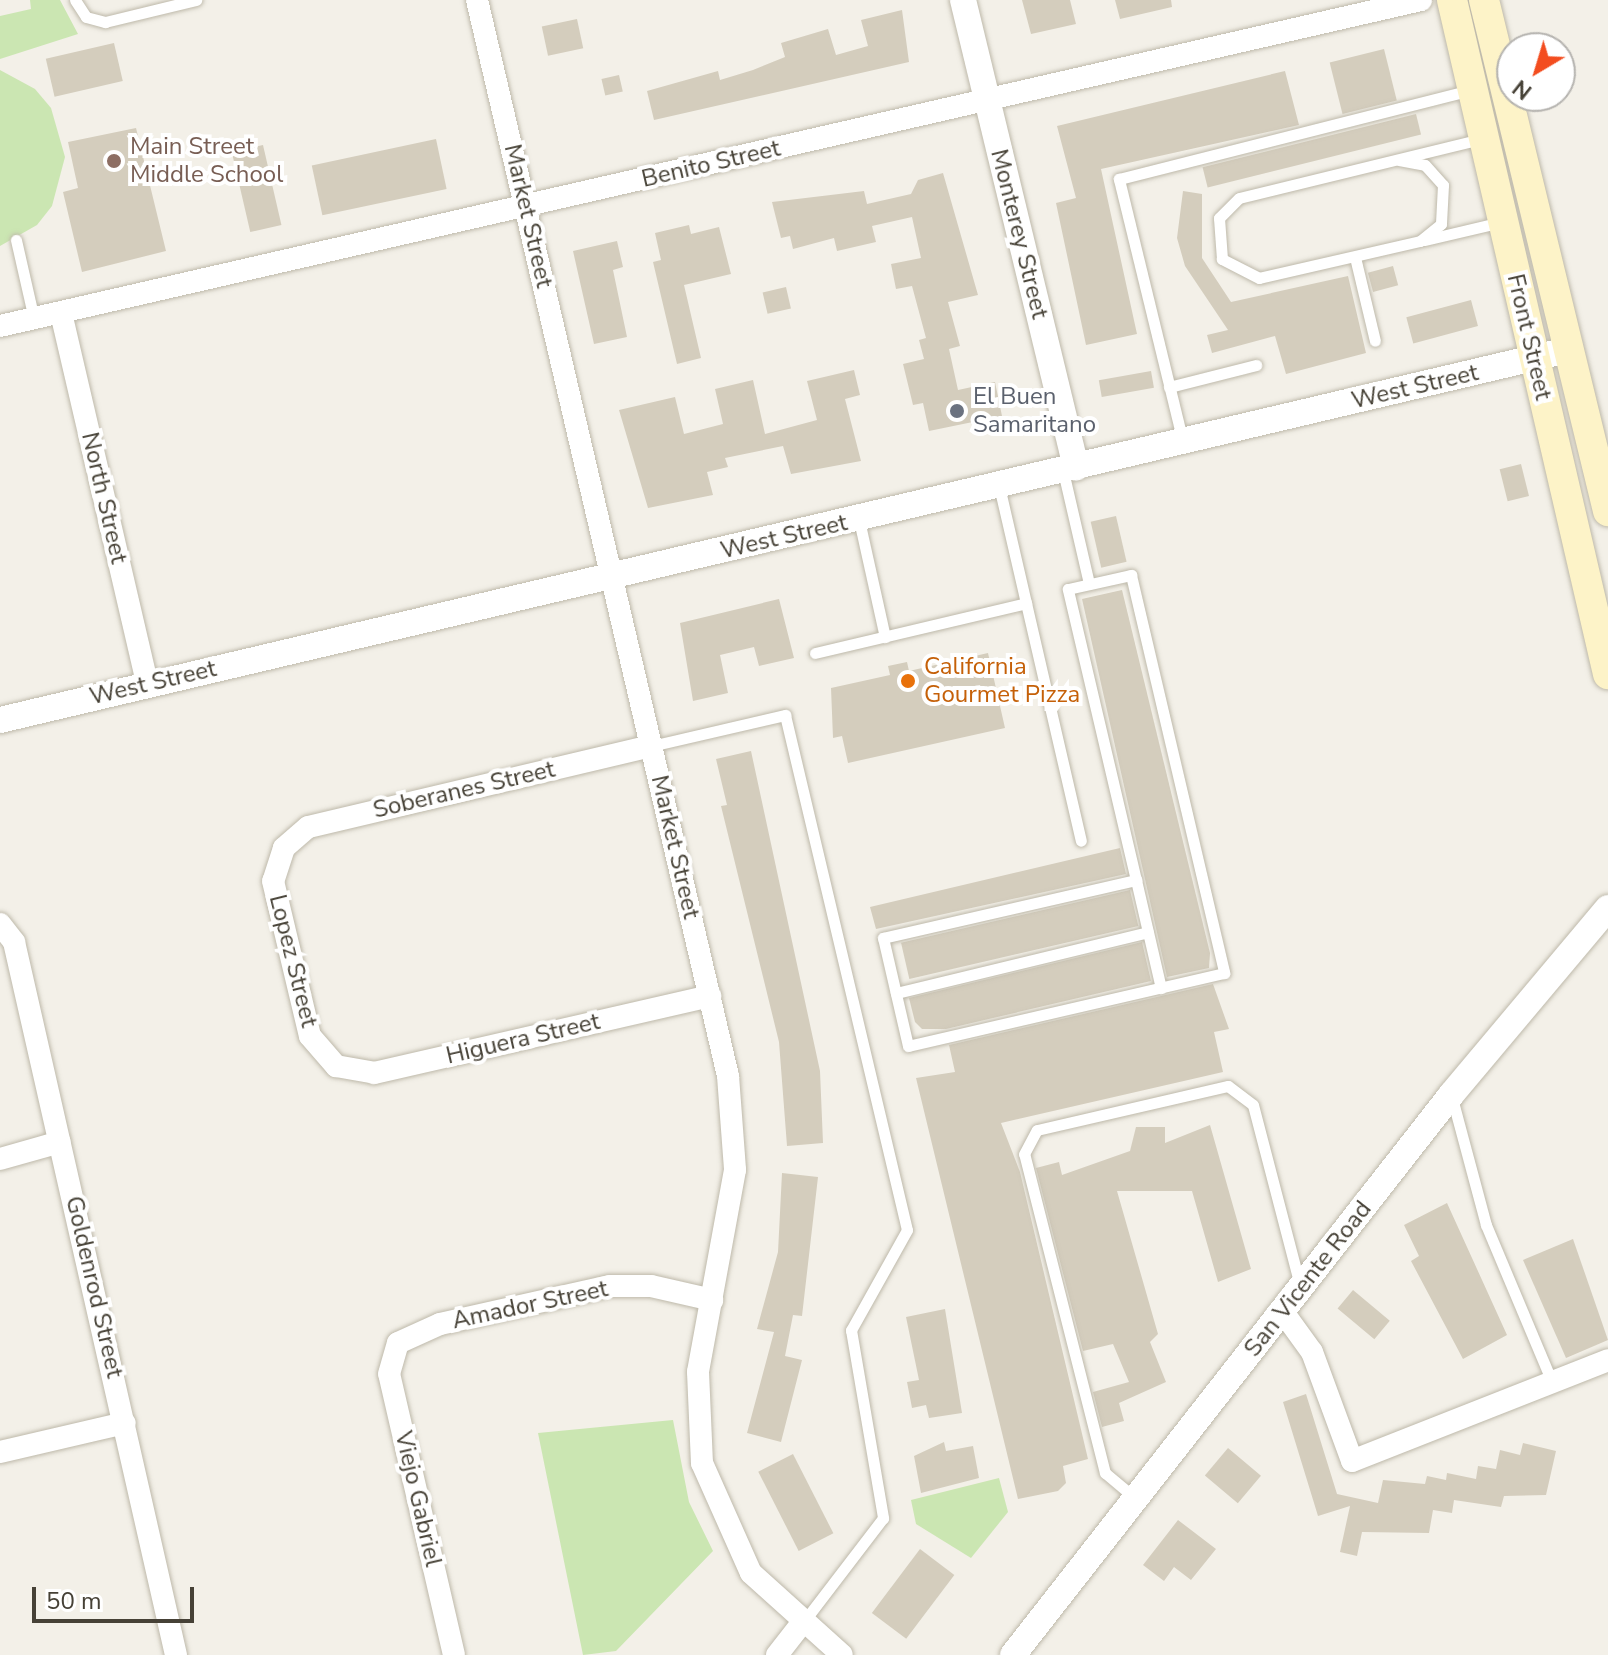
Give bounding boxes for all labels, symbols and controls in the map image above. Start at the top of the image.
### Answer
north arrow [1496,32,1576,112]
text: N [1507,72,1538,106]
place label: Main Street Middle School [130,133,283,189]
street label: Benito Street [639,134,783,194]
street label: Market Street [498,141,558,291]
street label: Monterey Street [984,146,1054,322]
marker: Main Street Middle School [105,152,123,170]
street label: Front Street [1501,271,1557,403]
street label: West Street [1349,358,1481,416]
place label: El Buen Samaritano [973,383,1096,439]
marker: El Buen Samaritano [948,402,966,420]
street label: North Street [75,429,133,567]
street label: West Street [718,508,850,566]
place label: California Gourmet Pizza [924,653,1080,709]
street label: West Street [87,654,219,712]
marker: California Gourmet Pizza [899,672,917,690]
street label: Soberanes Street [370,755,558,825]
street label: Market Street [645,772,705,922]
street label: Lopez Street [263,892,323,1030]
street label: Higuera Street [443,1007,603,1071]
street label: Goldenrod Street [59,1193,129,1381]
street label: San Vicente Road [1238,1195,1378,1363]
street label: Amador Street [450,1274,610,1336]
street label: Viejo Gabriel [388,1428,448,1570]
scale bar [36,1571,198,1621]
text: 50 m [46,1585,102,1617]

